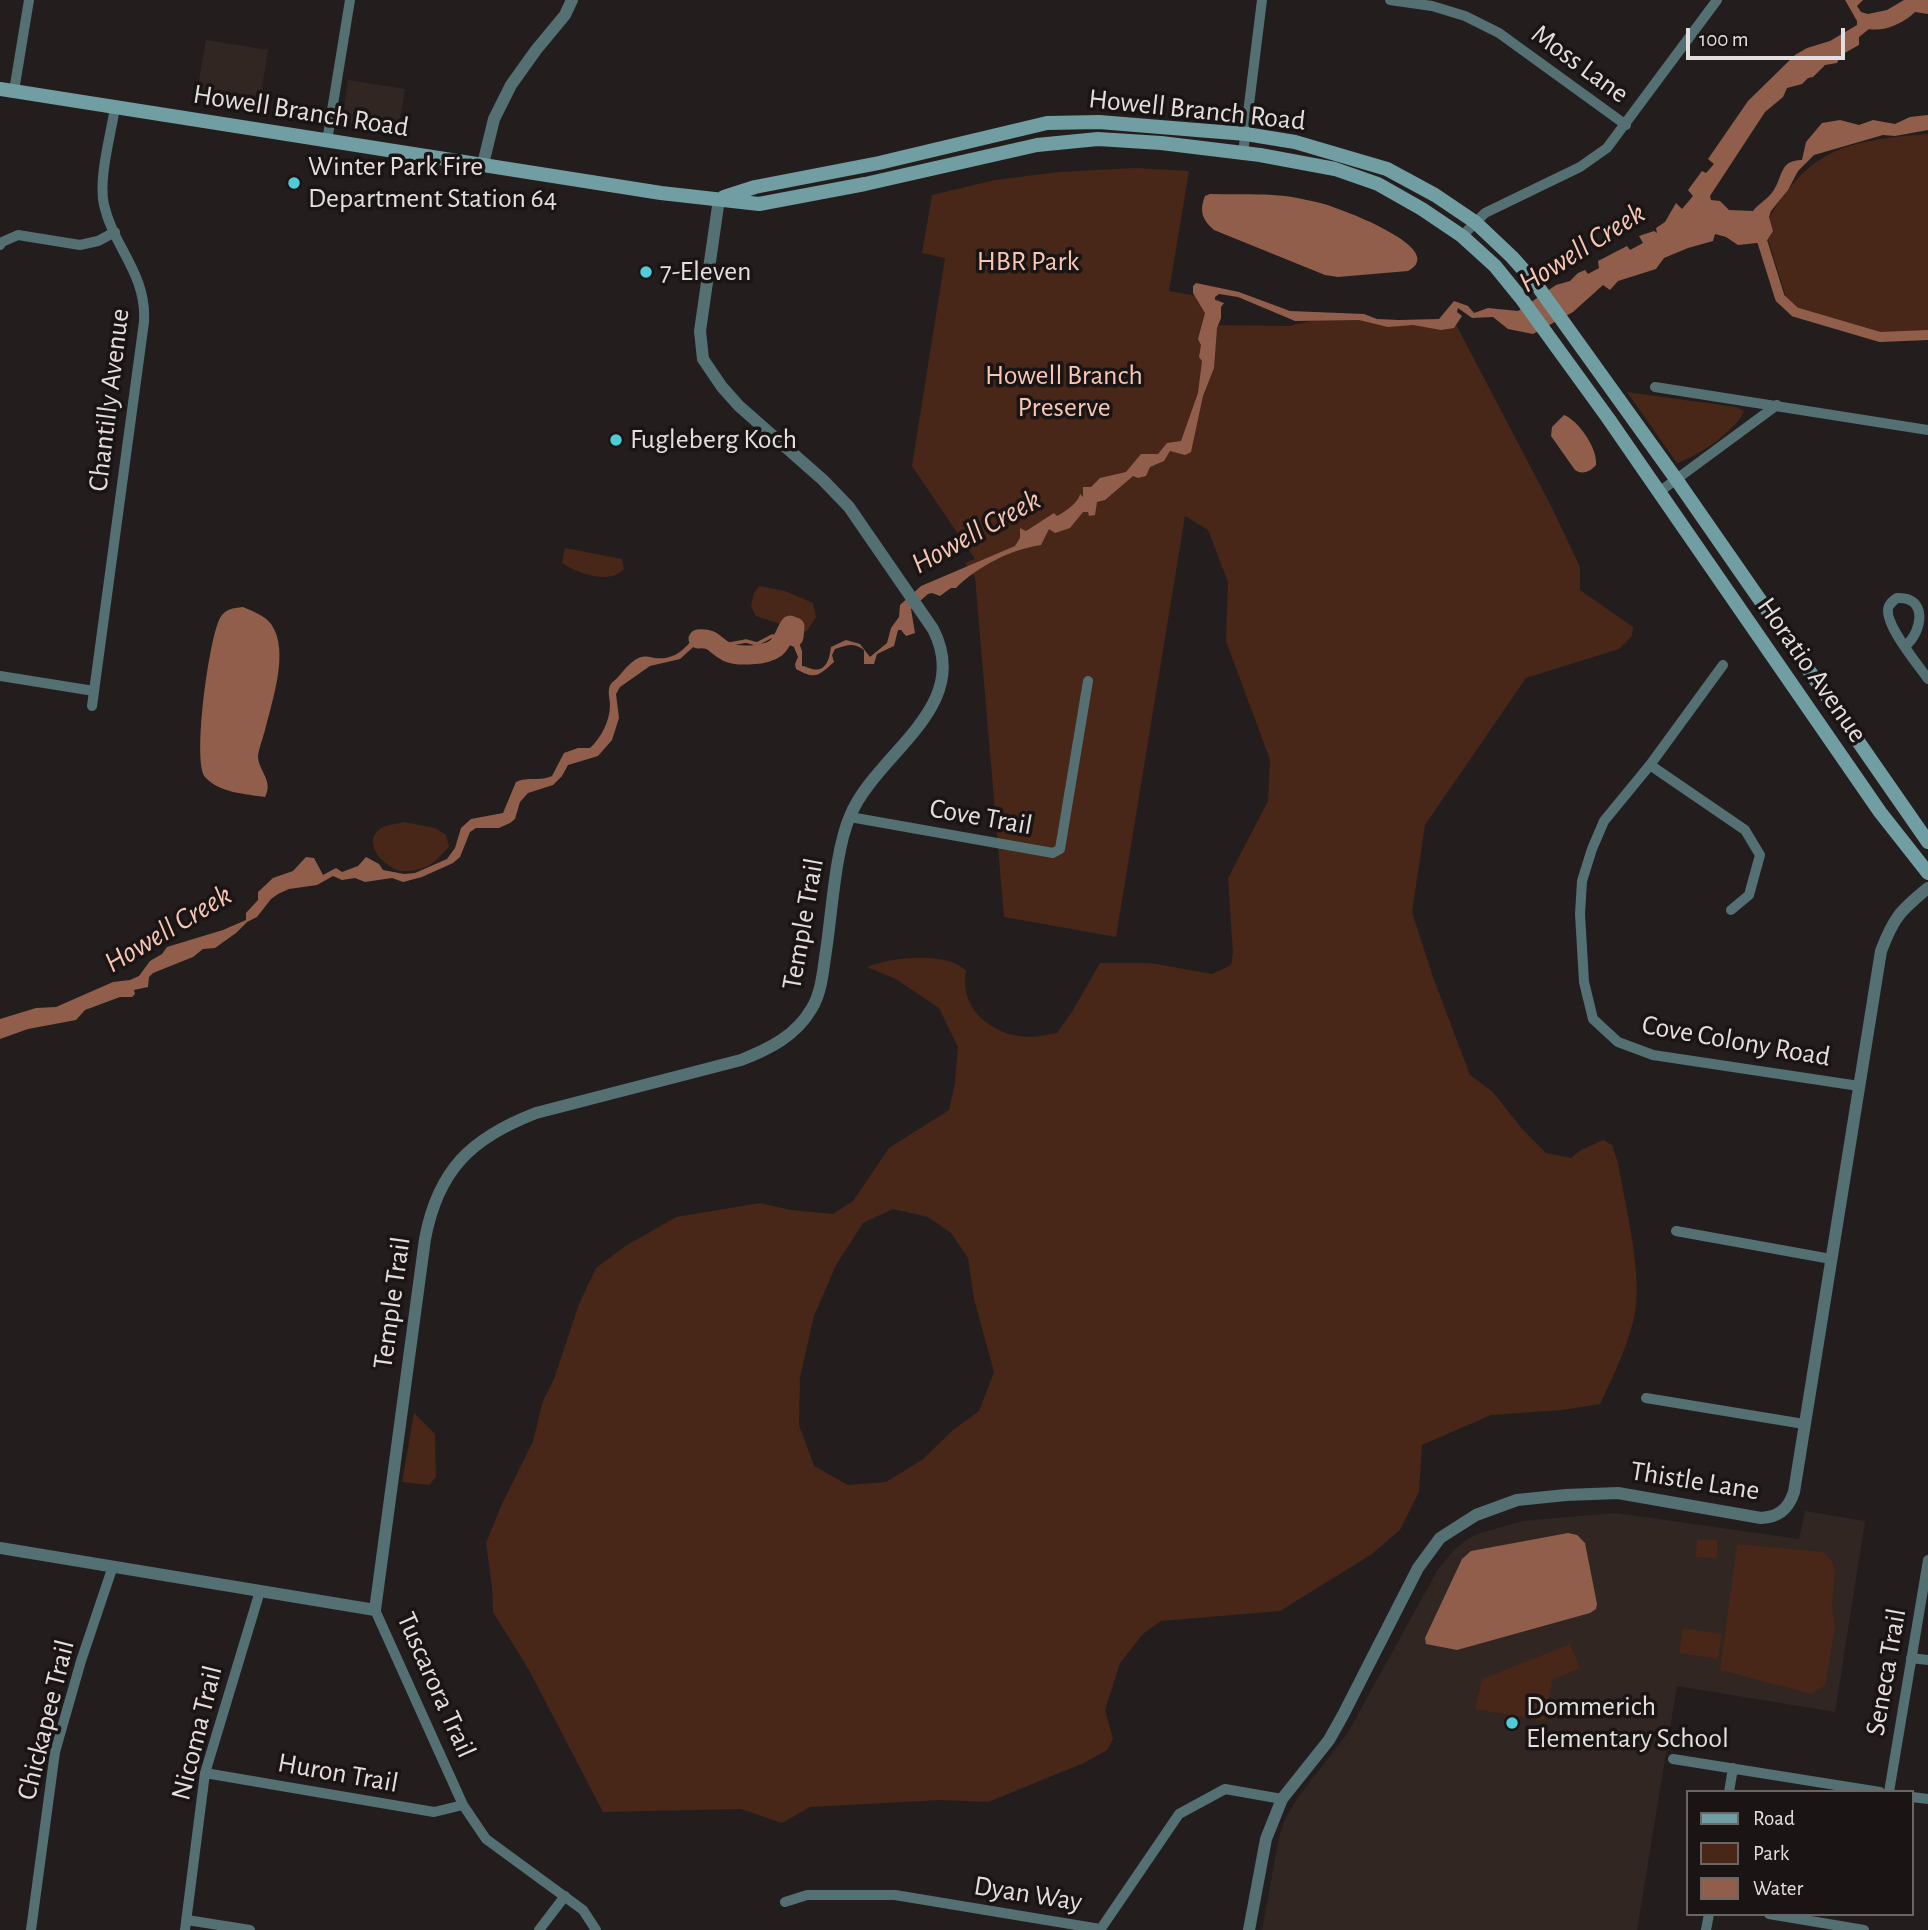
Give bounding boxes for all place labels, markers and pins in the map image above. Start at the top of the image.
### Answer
place label: Winter Park Fire Department Station 64 [308,150,557,216]
marker: Winter Park Fire Department Station 64 [286,175,302,191]
place label: 7-Eleven [660,255,752,289]
marker: 7-Eleven [638,264,654,280]
place label: Fugleberg Koch [630,423,797,457]
marker: Fugleberg Koch [608,432,624,448]
place label: Dommerich Elementary School [1526,1690,1729,1756]
marker: Dommerich Elementary School [1504,1715,1520,1731]

